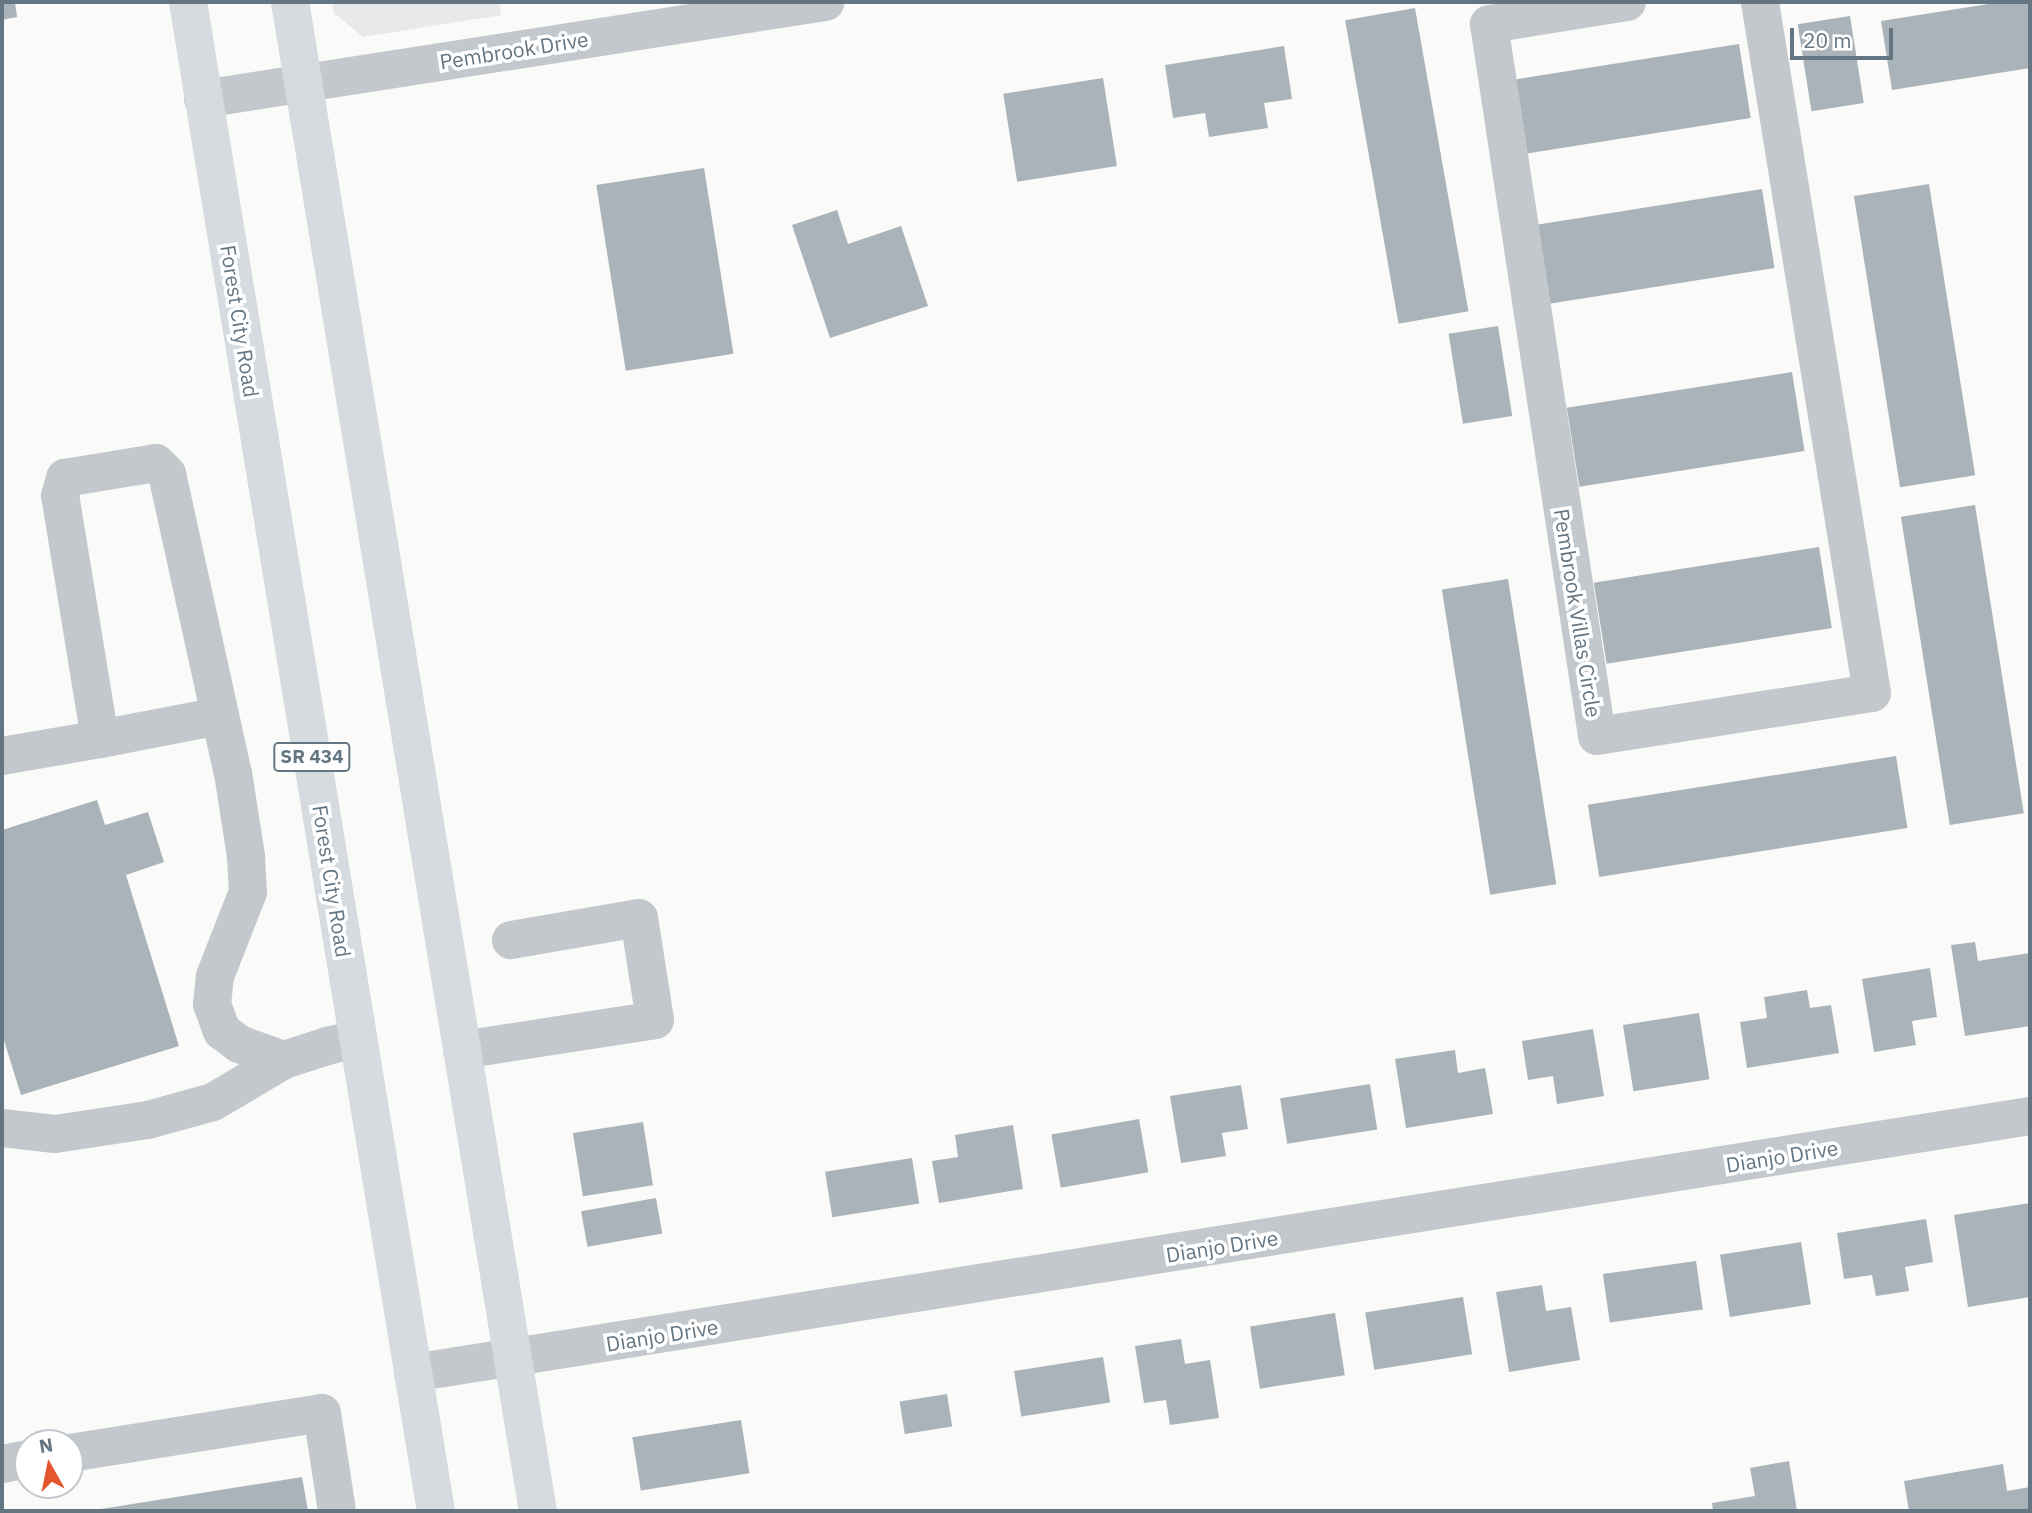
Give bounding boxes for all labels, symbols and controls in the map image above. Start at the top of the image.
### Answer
scale bar [1794,14,1897,58]
street label: Pembrook Drive [438,26,590,74]
text: 20 m [1803,26,1852,54]
street label: Forest City Road [216,243,264,399]
street label: Pembrook Villas Circle [1549,507,1607,719]
road number: SR 434 [272,742,352,772]
street label: Forest City Road [308,803,356,959]
street label: Dianjo Drive [1724,1135,1840,1177]
street label: Dianjo Drive [1164,1225,1280,1267]
street label: Dianjo Drive [604,1314,720,1356]
north arrow [14,1429,84,1499]
text: N [37,1432,55,1458]

